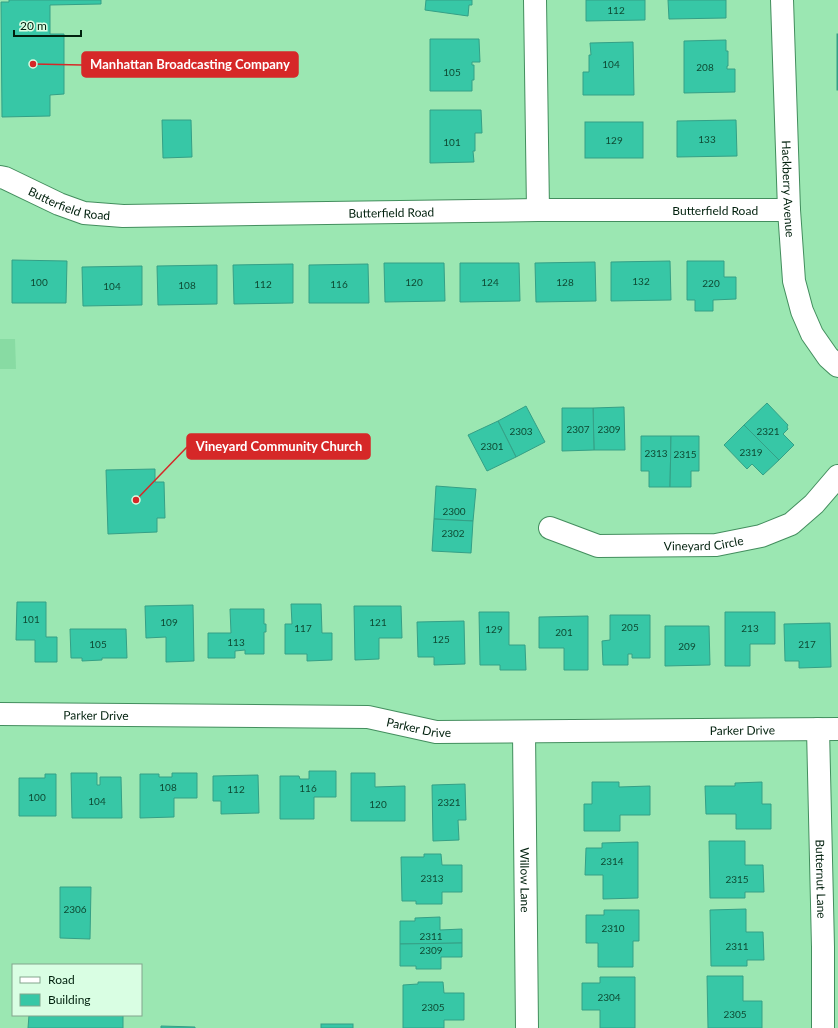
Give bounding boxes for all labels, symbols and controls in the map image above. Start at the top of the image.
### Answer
house number: 112 [607,4,625,16]
scale bar [14,12,81,38]
text: 20 m [20,18,47,33]
callout: Manhattan Broadcasting Company [82,52,298,77]
text: Manhattan Broadcasting Company [90,56,290,72]
house number: 104 [602,58,620,70]
house number: 208 [696,61,714,73]
house number: 105 [443,66,461,78]
house number: 133 [698,133,716,145]
house number: 129 [605,134,623,146]
house number: 101 [443,136,461,148]
street label: Hackberry Avenue [779,140,798,238]
street label: Butterfield Road [26,183,111,222]
street label: Butterfield Road [672,203,758,218]
street label: Butterfield Road [348,204,434,220]
house number: 132 [632,275,650,287]
house number: 100 [30,276,48,288]
house number: 120 [405,276,423,288]
house number: 124 [481,276,499,288]
house number: 128 [556,276,574,288]
house number: 220 [702,277,720,289]
house number: 112 [254,278,272,290]
house number: 116 [330,278,348,290]
house number: 108 [178,279,196,291]
house number: 104 [103,280,121,292]
house number: 2307 [566,423,590,435]
house number: 2309 [597,423,621,435]
house number: 2303 [509,425,533,437]
house number: 2321 [756,425,780,437]
callout: Vineyard Community Church [187,434,370,459]
text: Vineyard Community Church [195,438,362,454]
house number: 2301 [480,440,504,452]
house number: 2319 [739,446,763,458]
house number: 2313 [644,447,668,459]
house number: 2315 [673,448,697,460]
house number: 2300 [442,505,466,517]
house number: 2302 [441,527,465,539]
street label: Vineyard Circle [664,532,745,553]
house number: 101 [22,613,40,625]
house number: 109 [160,616,178,628]
house number: 121 [369,616,387,628]
house number: 205 [621,621,639,633]
house number: 117 [294,622,312,634]
house number: 213 [741,622,759,634]
house number: 129 [485,623,503,635]
house number: 201 [555,626,573,638]
house number: 125 [432,633,450,645]
house number: 113 [227,636,245,648]
house number: 105 [89,638,107,650]
house number: 217 [798,638,816,650]
house number: 209 [678,640,696,652]
street label: Parker Drive [63,707,129,723]
street label: Parker Drive [385,714,451,740]
street label: Parker Drive [710,722,775,737]
house number: 108 [159,781,177,793]
house number: 116 [299,782,317,794]
house number: 112 [227,783,245,795]
house number: 100 [28,791,46,803]
house number: 104 [88,795,106,807]
house number: 2321 [437,796,461,808]
house number: 120 [369,798,387,810]
street label: Butternut Lane [813,839,830,919]
street label: Willow Lane [518,847,533,913]
house number: 2314 [600,855,624,867]
house number: 2313 [420,872,444,884]
house number: 2315 [725,873,749,885]
house number: 2306 [63,903,87,915]
house number: 2310 [601,922,625,934]
house number: 2311 [419,930,443,942]
house number: 2311 [725,940,749,952]
house number: 2309 [419,944,443,956]
legend [12,964,142,1016]
text: Road [48,972,75,987]
house number: 2304 [597,991,621,1003]
text: Building [48,992,91,1007]
house number: 2305 [421,1001,445,1013]
house number: 2305 [723,1008,747,1020]

